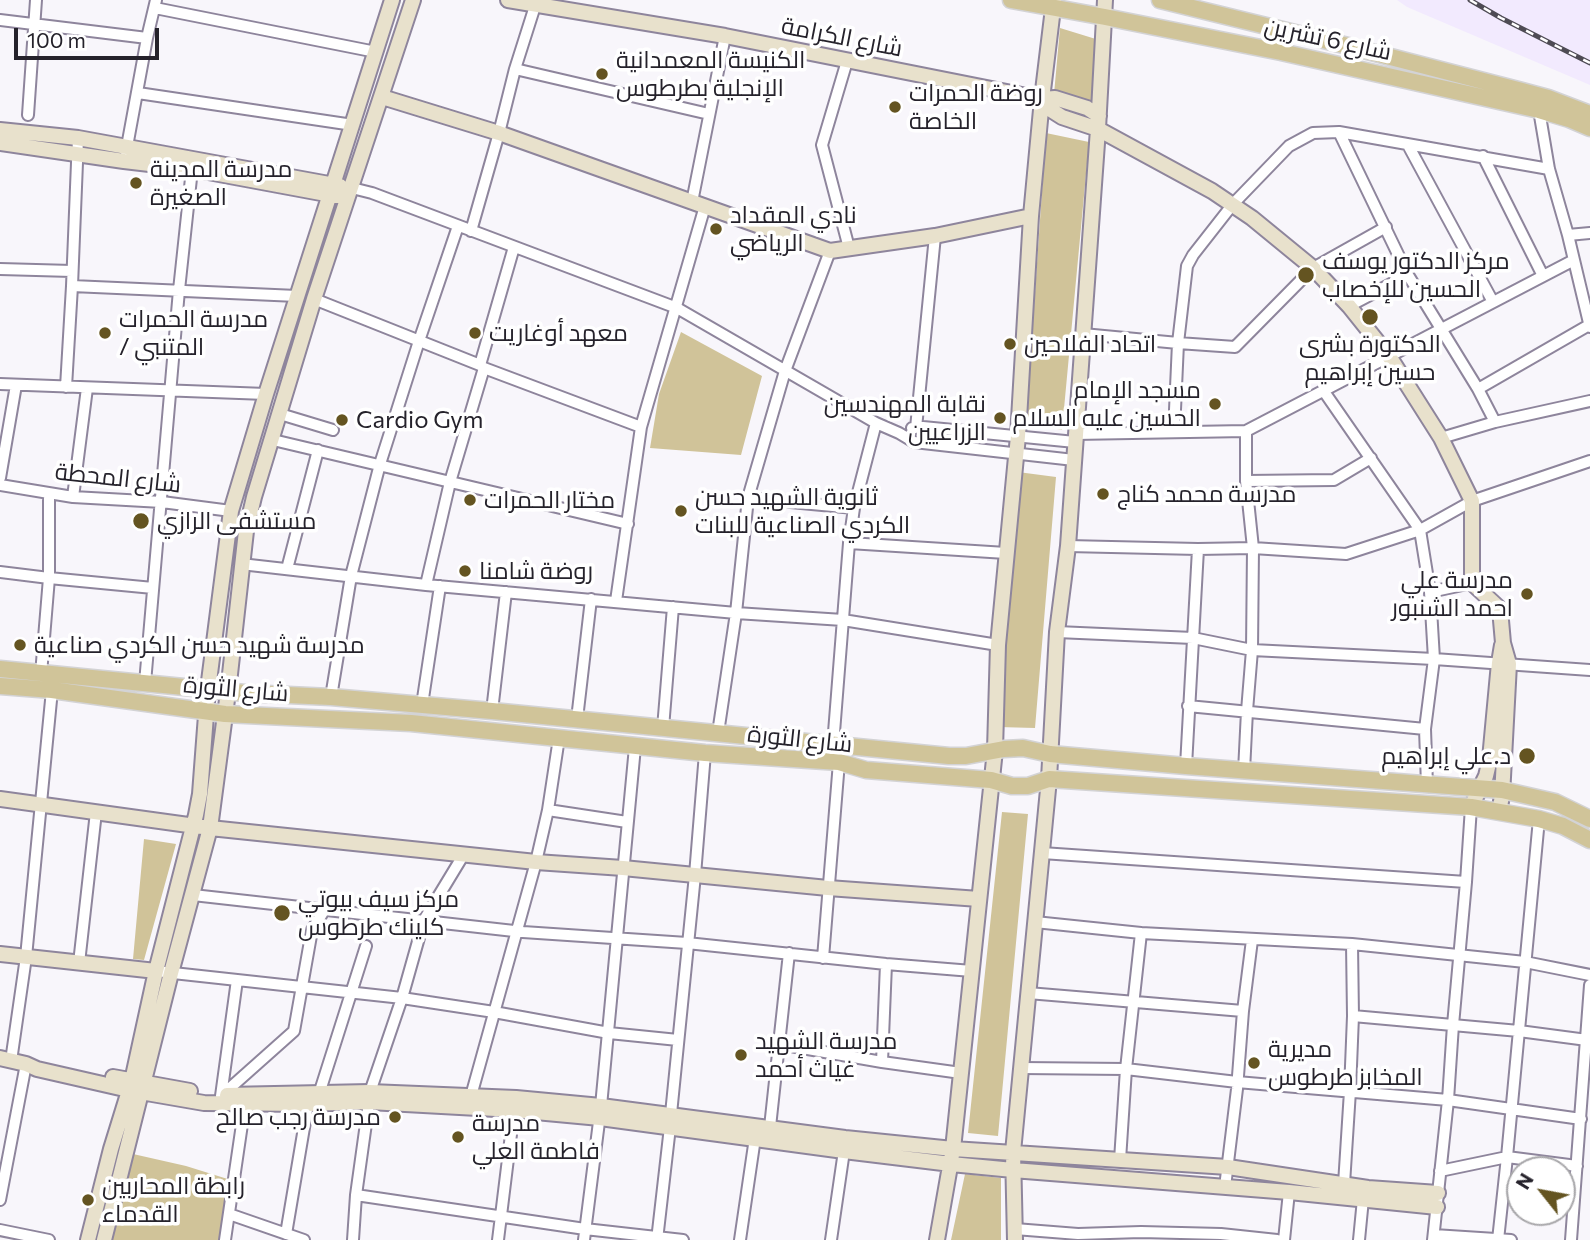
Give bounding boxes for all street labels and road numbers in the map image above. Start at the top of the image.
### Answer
street label: شارع الكرامة [779,11,905,63]
street label: شارع 6 تشرين [1262,11,1394,67]
street label: شارع المحطة [54,457,182,499]
street label: شارع الثورة [182,670,290,708]
street label: شارع الثورة [746,719,854,759]

